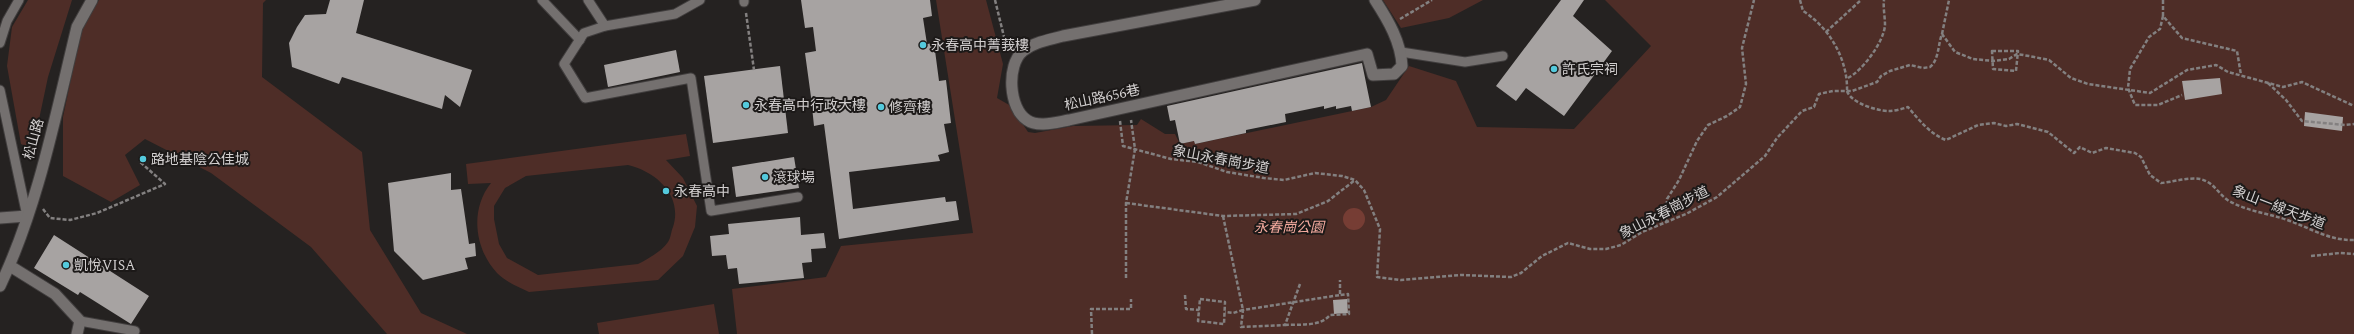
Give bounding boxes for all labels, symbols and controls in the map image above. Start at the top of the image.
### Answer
place label: 永春高中菁莪樓 [931,35,1029,56]
marker: 永春高中菁莪樓 [918,40,928,50]
place label: 許氏宗祠 [1562,59,1618,80]
marker: 許氏宗祠 [1549,64,1559,74]
street label: 松山路656巷 [1062,79,1142,116]
place label: 永春高中行政大樓 [754,95,866,116]
place label: 修齊樓 [889,97,931,118]
marker: 永春高中行政大樓 [741,100,751,110]
marker: 修齊樓 [876,102,886,112]
street label: 松山路 [18,116,49,162]
street label: 象山永春崗步道 [1171,140,1271,179]
place label: 路地基陰公佳城 [151,149,249,170]
marker: 路地基陰公佳城 [138,154,148,164]
place label: 滾球場 [773,167,815,188]
marker: 滾球場 [760,172,770,182]
street label: 象山一線天步道 [2229,180,2328,235]
place label: 永春高中 [674,181,730,202]
street label: 象山永春崗步道 [1616,181,1713,244]
marker: 永春高中 [661,186,671,196]
park label: 永春崗公園 [1254,217,1326,238]
place label: 凱悅VISA [74,255,136,276]
marker: 凱悅VISA [61,260,71,270]

